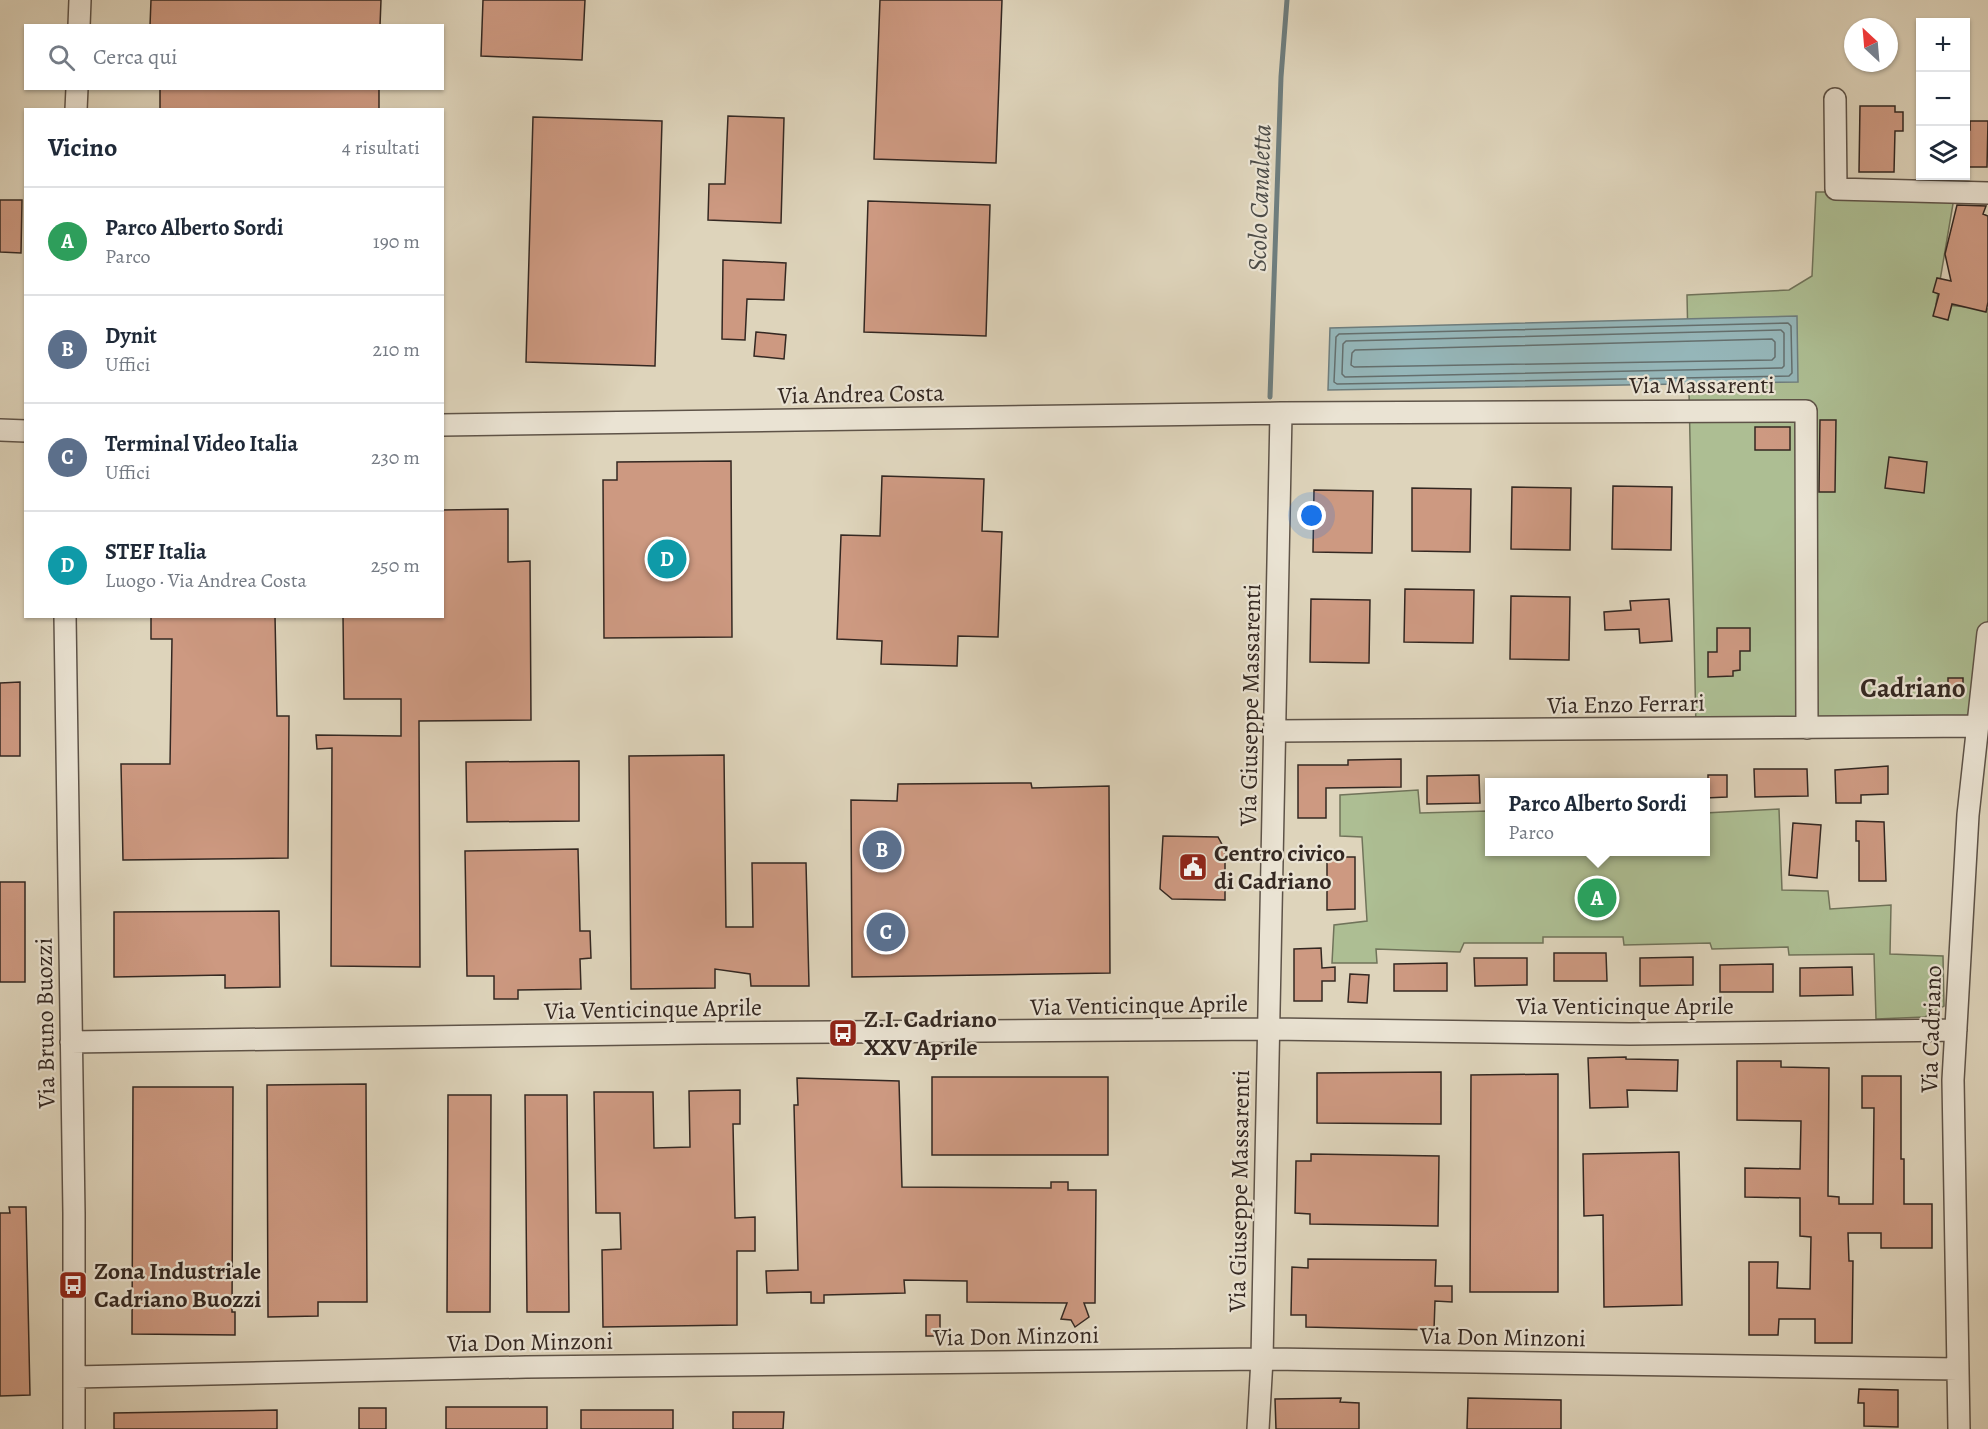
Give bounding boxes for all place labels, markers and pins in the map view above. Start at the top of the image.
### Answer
pin: D [648,536,686,582]
pin: B [862,828,902,872]
place label: Centro civico di Cadriano [1214,837,1345,897]
public building icon: Centro civico di Cadriano [1177,851,1209,883]
pin: A [1578,876,1616,920]
pin: C [866,910,906,954]
place label: Z.I. Cadriano XXV Aprile [864,1003,997,1063]
bus stop icon: Z.I. Cadriano XXV Aprile [827,1017,859,1049]
place label: Zona Industriale Cadriano Buozzi [94,1255,261,1315]
bus stop icon: Zona Industriale Cadriano Buozzi [57,1269,89,1301]

